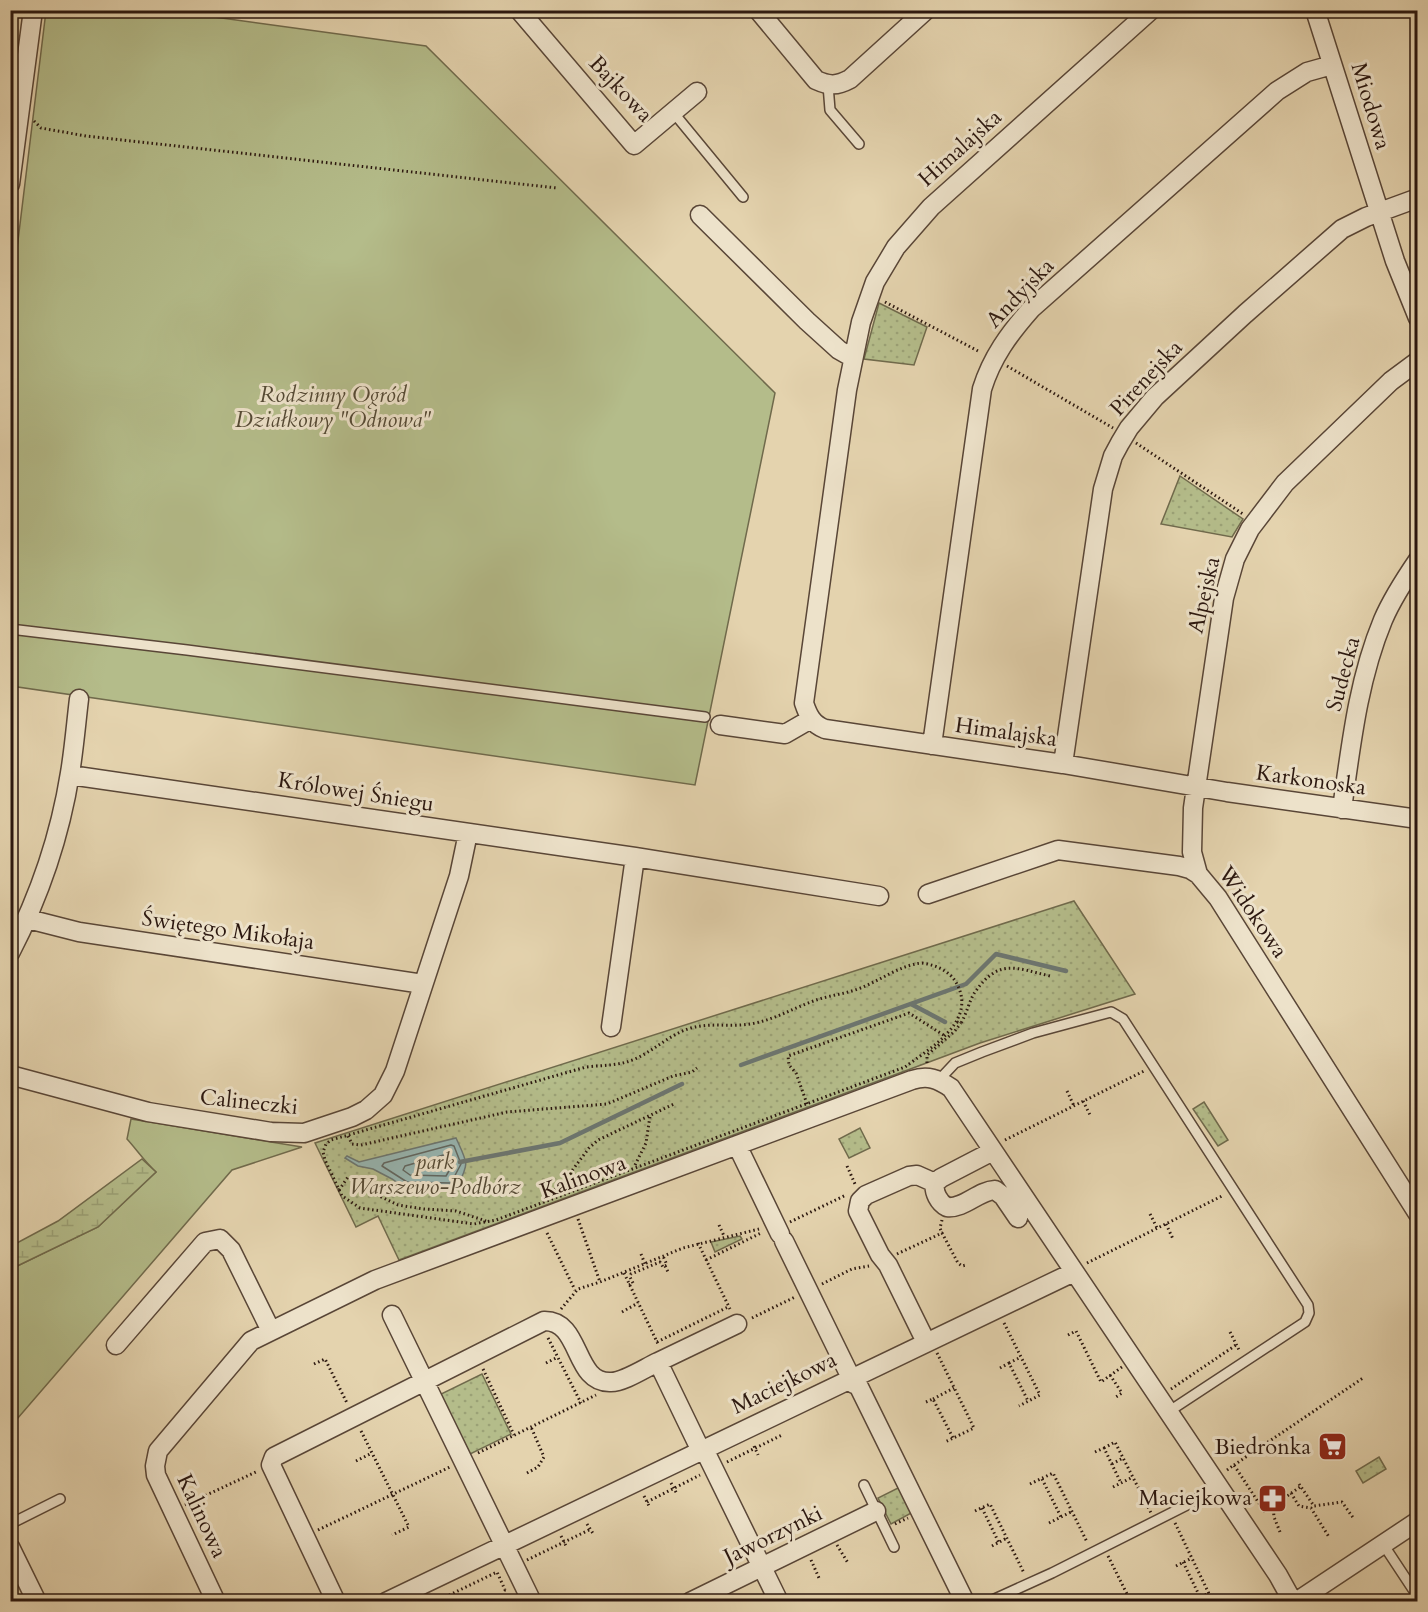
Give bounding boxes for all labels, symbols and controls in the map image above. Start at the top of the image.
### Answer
street label: Bajkowa [582,49,660,129]
street label: Miodowa [1344,59,1399,154]
street label: Himalajska [912,102,1009,193]
street label: Andyjska [979,251,1061,334]
street label: Pirenejska [1103,333,1190,423]
park label: Rodzinny Ogród Działkowy "Odnowa" [235,380,431,435]
street label: Alpejska [1181,553,1227,636]
street label: Sudecka [1319,633,1367,715]
street label: Himalajska [953,710,1059,754]
street label: Karkonoska [1254,757,1368,803]
street label: Królowej Śniegu [276,765,436,819]
street label: Widokowa [1211,859,1295,964]
street label: Świętego Mikołaja [140,903,317,957]
street label: Calineczki [198,1082,300,1122]
park label: park Warszewo-Podbórz [349,1147,522,1202]
street label: Kalinowa [536,1147,631,1206]
street label: Maciejkowa [726,1344,842,1421]
supermarket icon: Biedronka [1316,1431,1348,1463]
place label: Biedronka [1214,1432,1311,1462]
street label: Kalinowa [170,1469,235,1563]
pharmacy icon: Maciejkowa [1257,1482,1289,1514]
place label: Maciejkowa [1139,1483,1252,1513]
street label: Jaworzynki [716,1498,827,1573]

